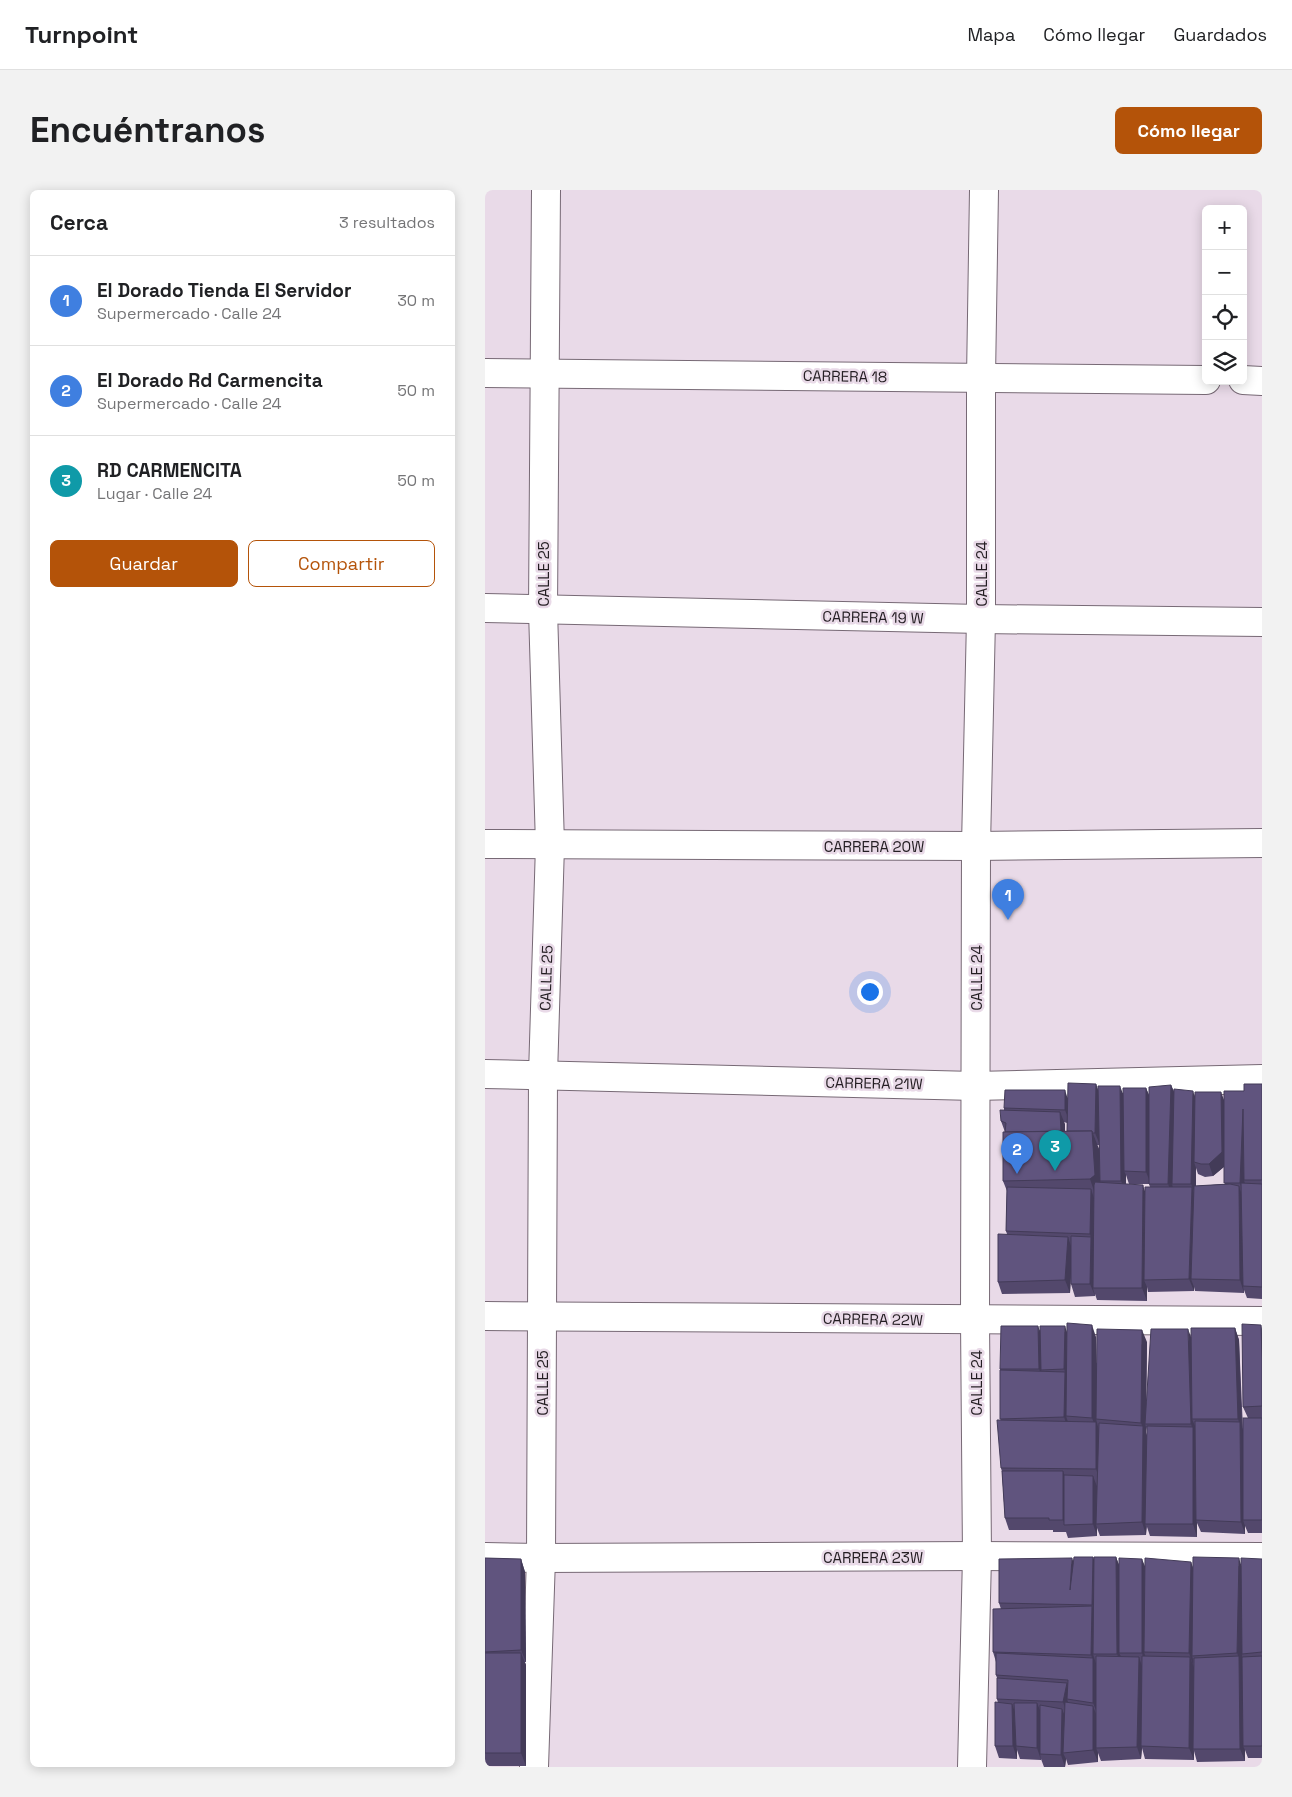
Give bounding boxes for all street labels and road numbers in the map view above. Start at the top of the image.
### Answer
street label: CARRERA 18 [803,366,887,386]
street label: CALLE 25 [534,541,553,607]
street label: CALLE 24 [972,541,991,607]
street label: CARRERA 19 W [822,607,924,627]
street label: CARRERA 20W [824,837,924,856]
street label: CALLE 25 [535,945,557,1011]
street label: CALLE 24 [967,945,986,1011]
street label: CARRERA 21W [825,1073,923,1093]
street label: CARRERA 22W [823,1309,923,1329]
street label: CALLE 25 [533,1350,552,1416]
street label: CALLE 24 [967,1350,986,1416]
street label: CARRERA 23W [823,1548,923,1567]

